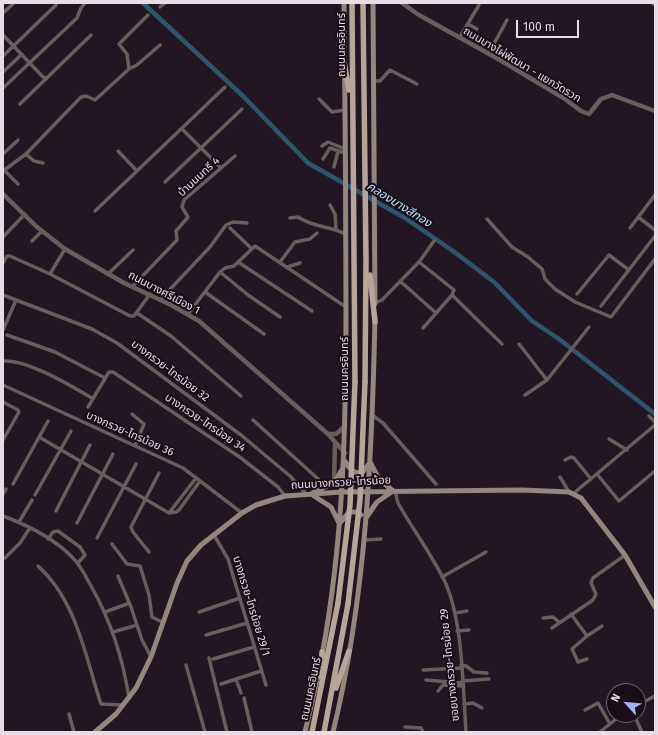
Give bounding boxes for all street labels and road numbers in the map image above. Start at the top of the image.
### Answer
street label: ถนนนครอินทร์ [335,13,349,77]
street label: ถนนบางไผ่พัฒนา - แยกวัดรวก [461,25,583,105]
street label: บ้านนนทรี 4 [175,154,223,200]
street label: ถนนบางศรีเมือง 1 [126,269,202,317]
street label: บางกรวย-ไทรน้อย 32 [128,337,212,405]
street label: ถนนนครอินทร์ [338,337,352,401]
street label: บางกรวย-ไทรน้อย 34 [162,391,248,455]
street label: บางกรวย-ไทรน้อย 36 [84,409,176,459]
street label: ถนนบางกรวย-ไทรน้อย [290,474,392,492]
street label: บางกรวย-ไทรน้อย 29/1 [230,554,272,658]
street label: ซอยบางกรวย-ไทรน้อย 29 [438,608,462,722]
street label: ถนนนครอินทร์ [298,656,324,722]

